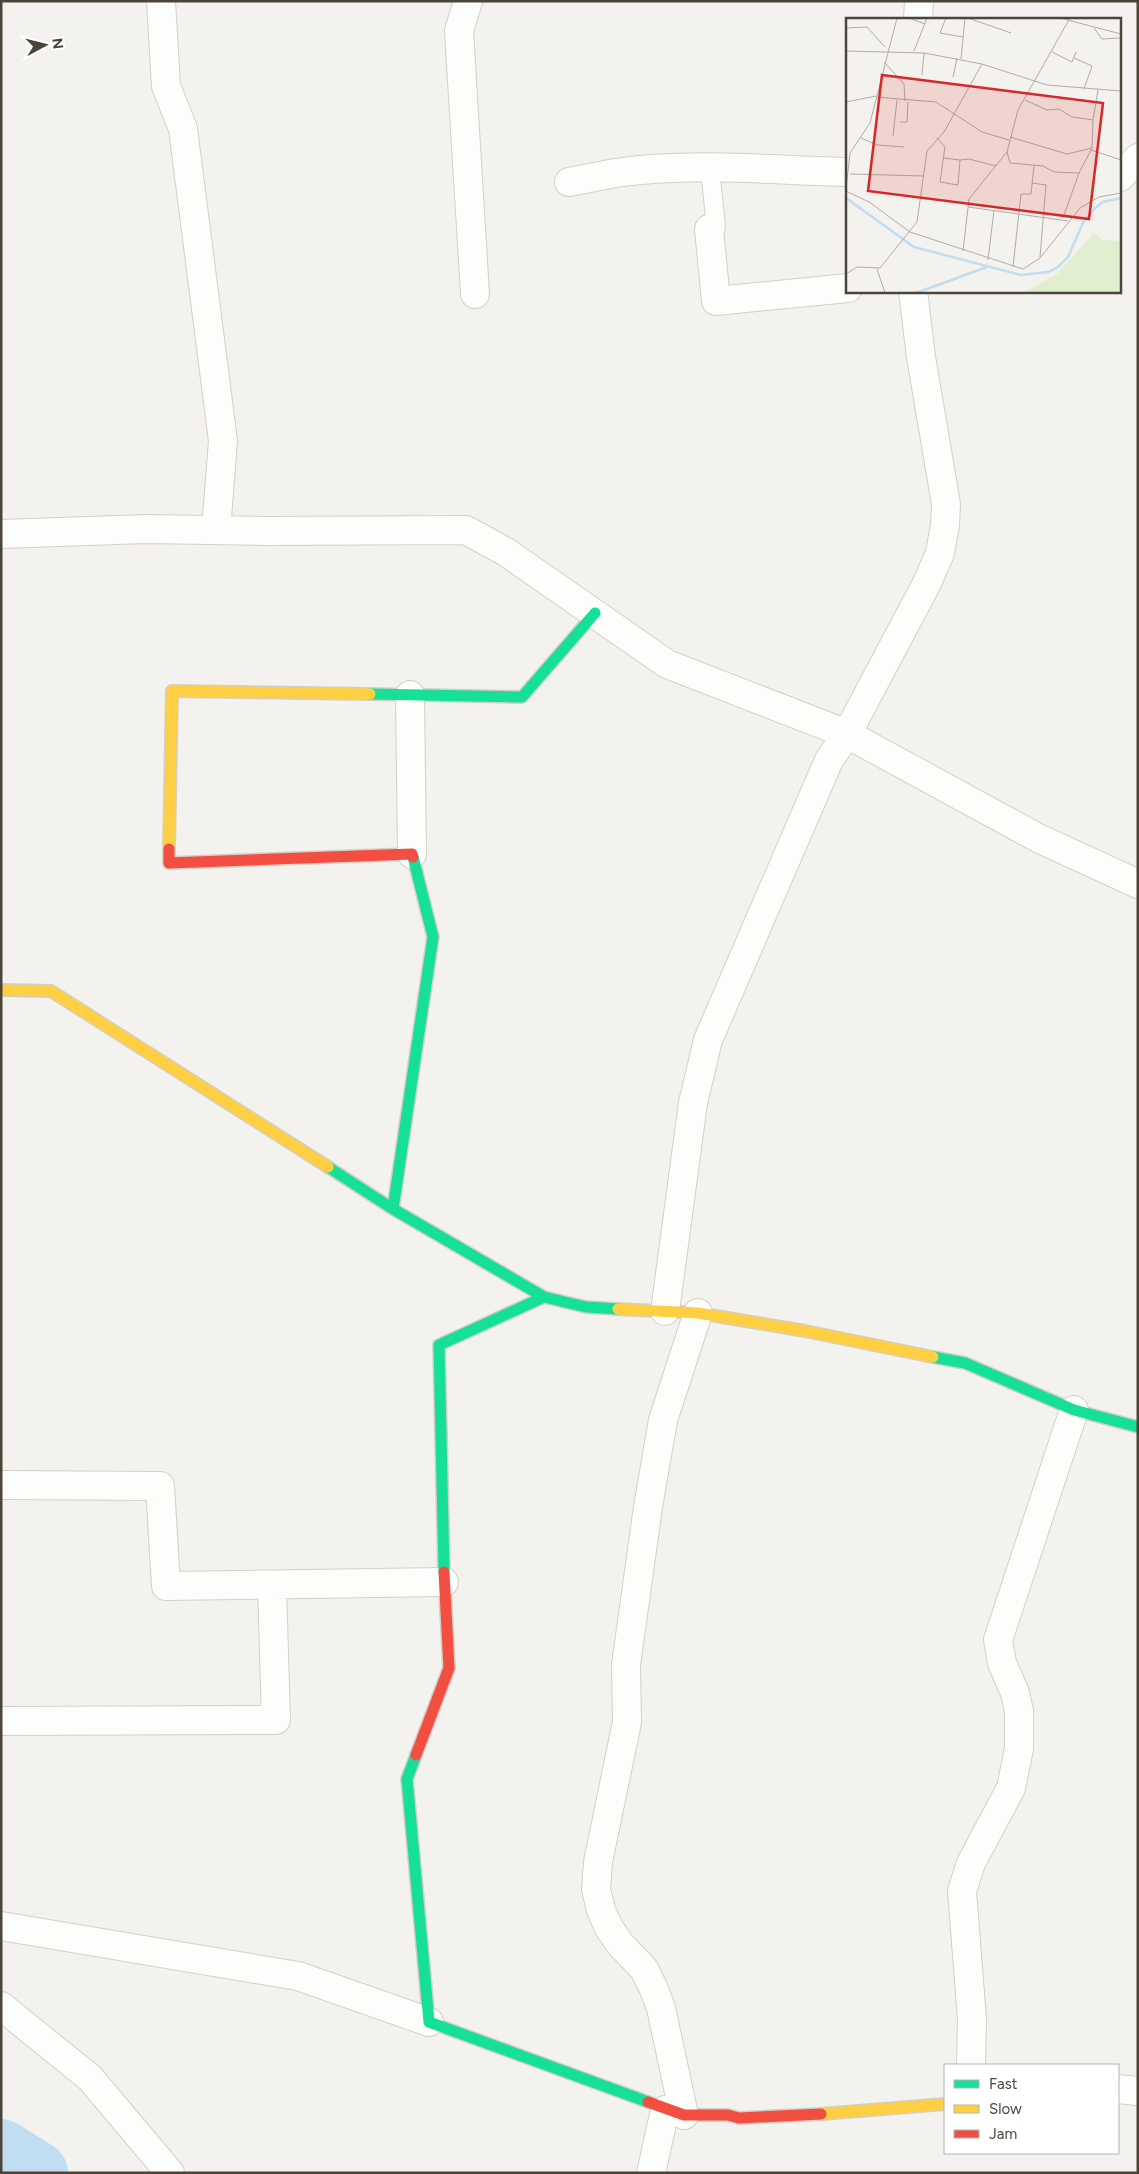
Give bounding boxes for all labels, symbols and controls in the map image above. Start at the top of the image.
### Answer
inset map [846,18,1122,292]
north arrow [20,20,70,70]
text: N [48,37,67,50]
legend [944,2064,1119,2154]
text: Fast [989,2075,1018,2093]
text: Slow [989,2100,1022,2118]
text: Jam [989,2125,1017,2143]

